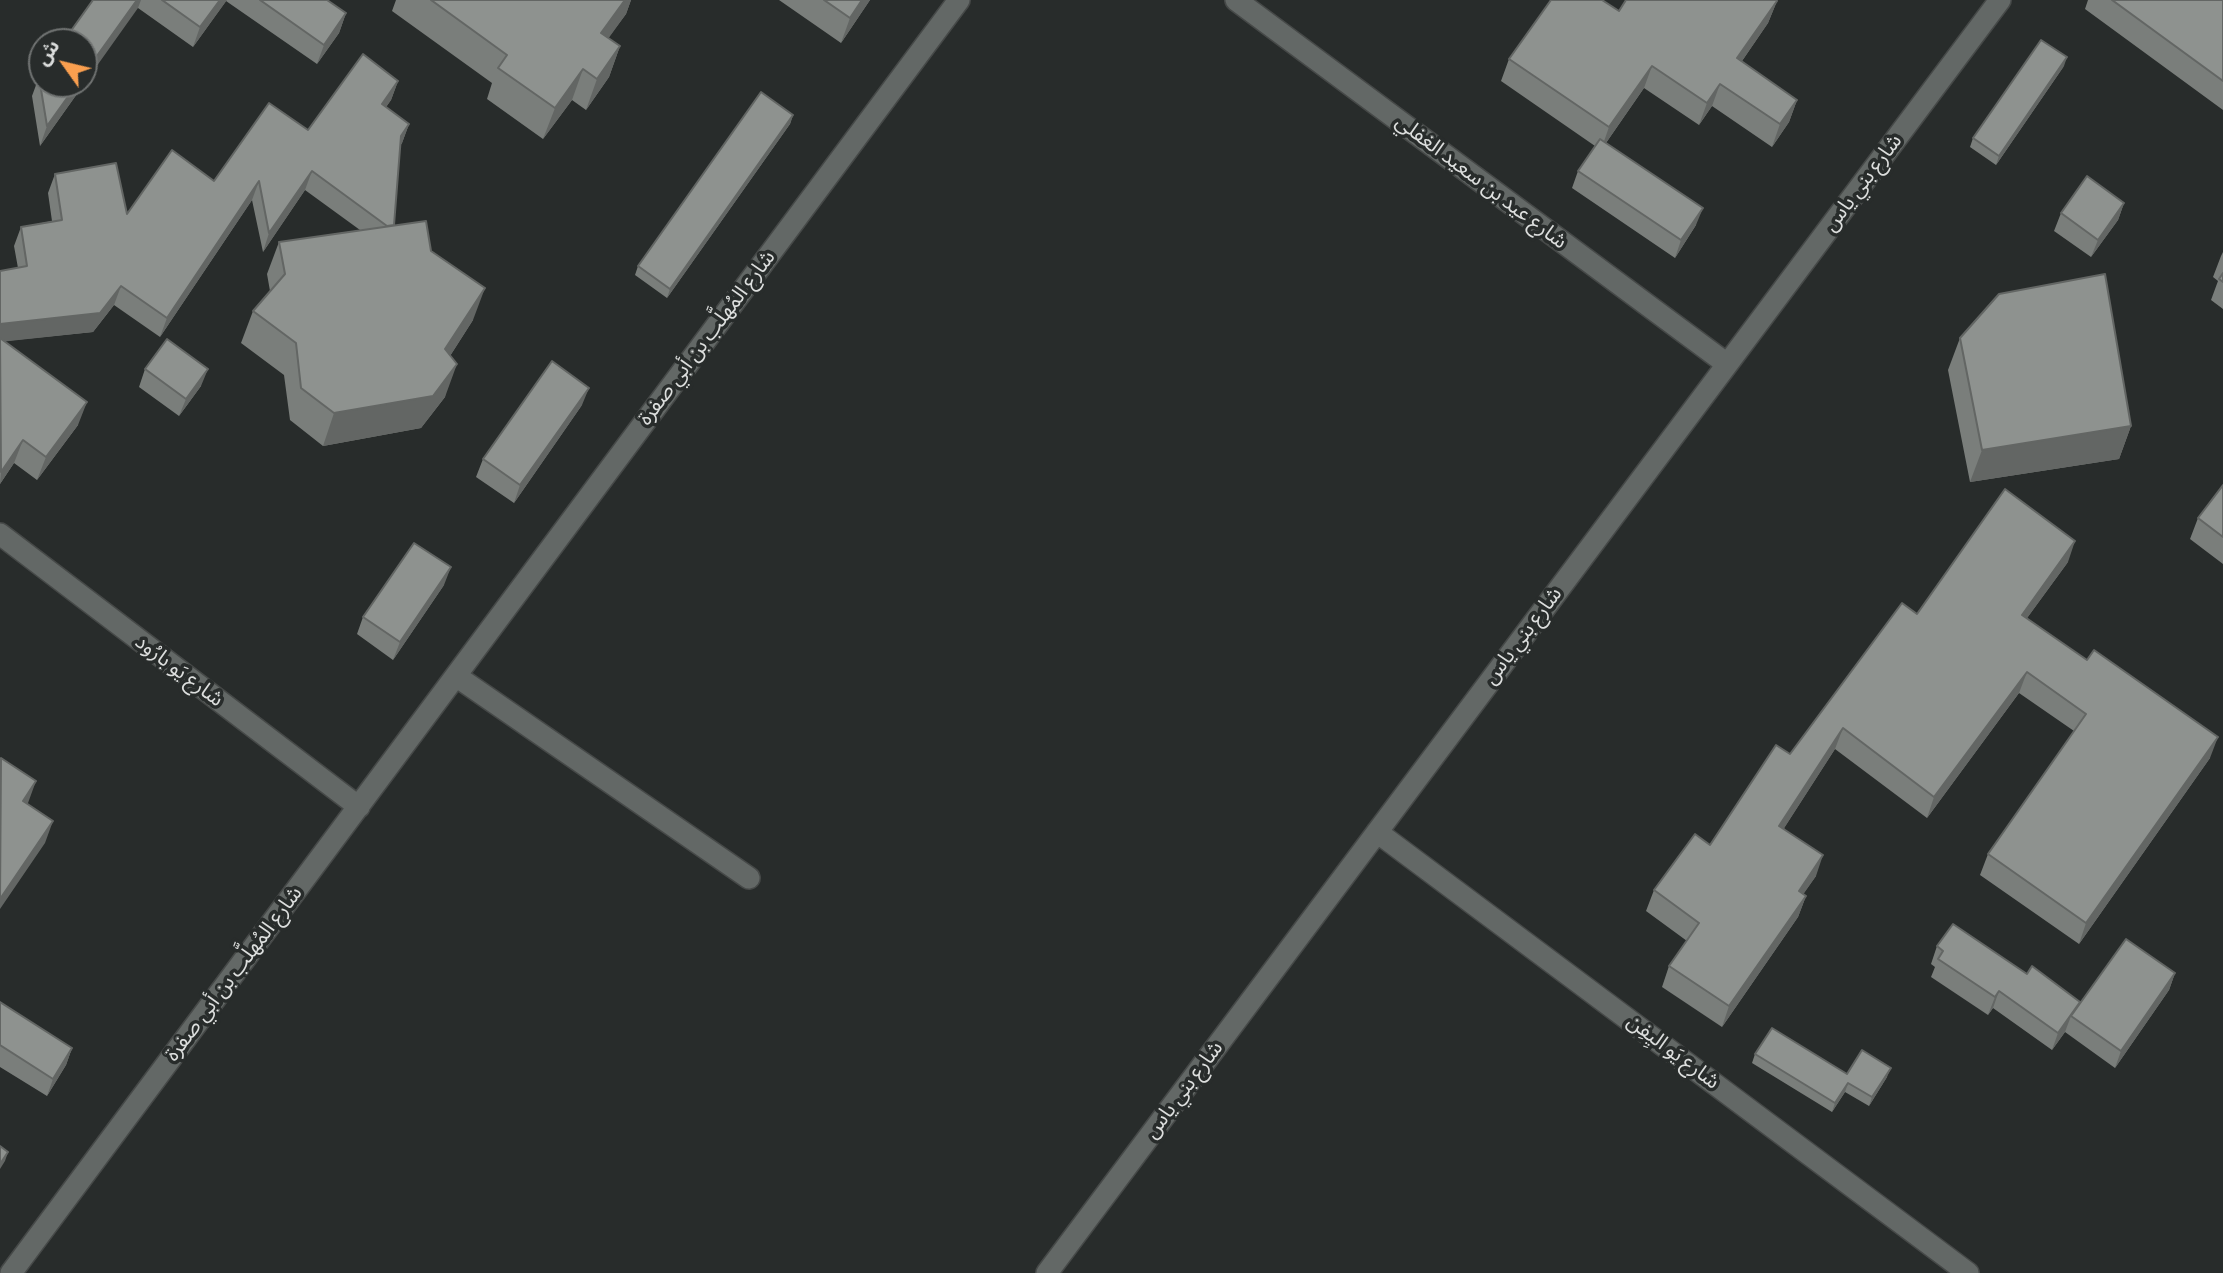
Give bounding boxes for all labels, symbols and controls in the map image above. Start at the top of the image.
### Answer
north arrow [28,28,98,98]
text: ش [29,34,65,70]
street label: شارع عيد بن سعيد الغفلي [1390,109,1572,255]
street label: شارع بني ياس [1818,129,1908,237]
street label: شارع المُهلَّب بن أبي صفرة [633,246,781,430]
street label: شارع بني ياس [1478,582,1568,690]
street label: شارع يَو بارُود [130,630,228,712]
street label: شارع المُهلَّب بن أبي صفرة [160,882,308,1066]
street label: شارع يَو اليِفِن [1622,1009,1724,1095]
street label: شارع بني ياس [1139,1036,1229,1144]

